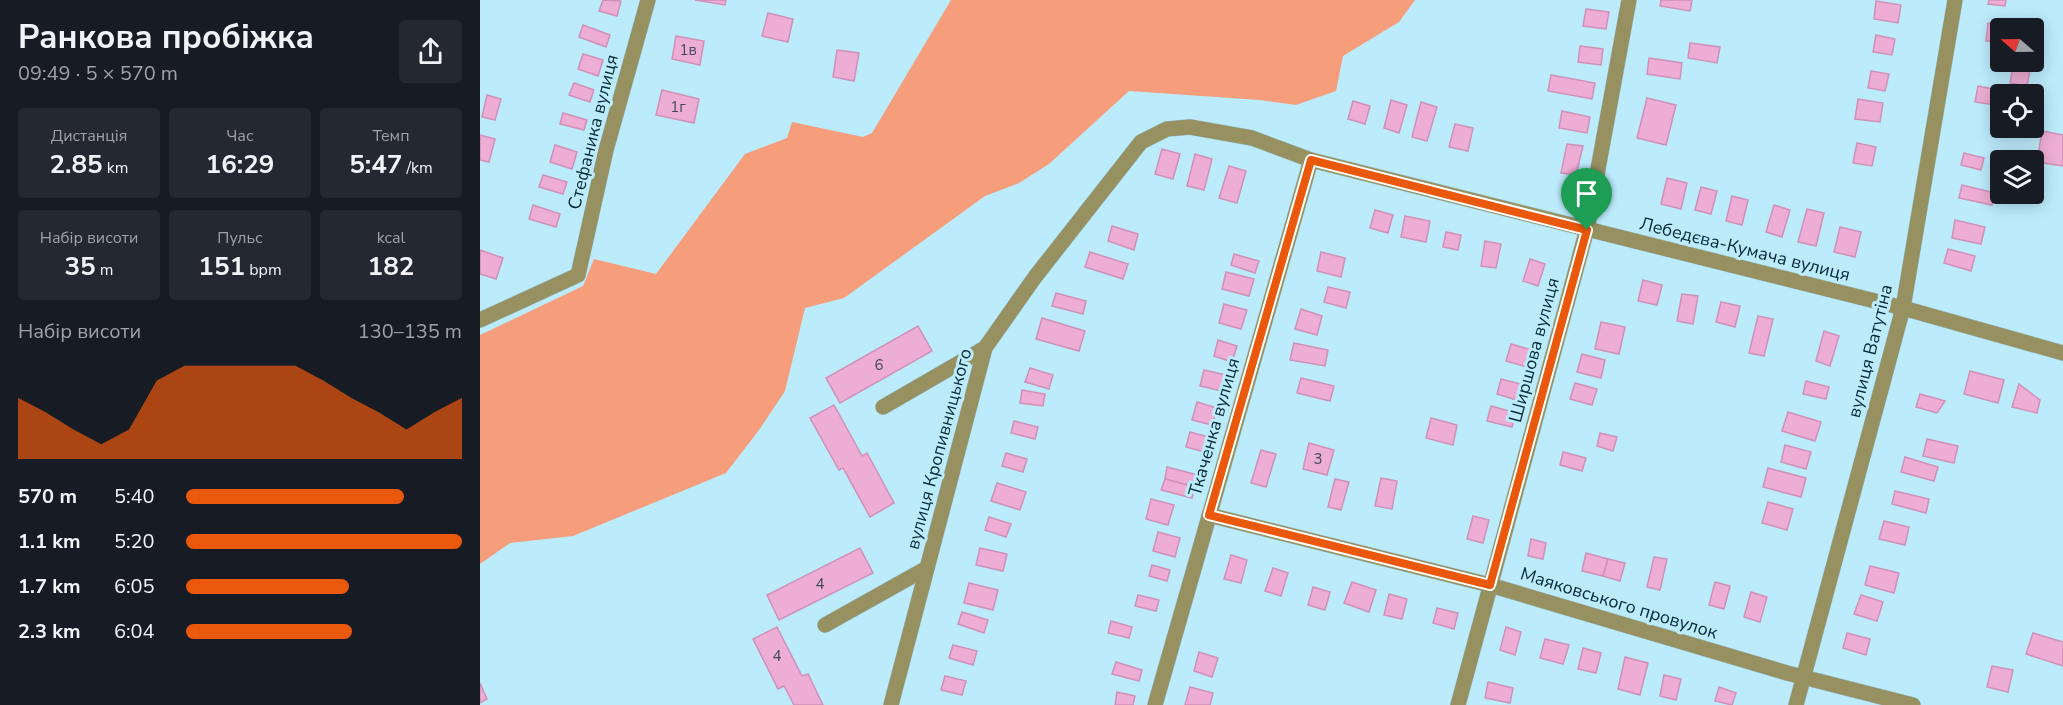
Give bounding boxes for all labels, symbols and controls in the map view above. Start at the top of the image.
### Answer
text: Ранкова пробіжка [18,15,314,60]
north arrow [1990,18,2044,72]
map controls [1990,18,2044,204]
button: share [399,20,462,83]
house number: 1в [679,40,697,60]
street label: Стефаника вулиця [562,52,624,212]
text: 09:49 · 5 × 570 m [18,60,178,87]
button: locate [1990,84,2044,138]
house number: 1г [670,97,686,117]
text: Дистанція [51,125,127,147]
text: Час [226,125,254,147]
text: Темп [373,125,409,147]
text: 2.85 [49,147,103,182]
text: 16:29 [206,147,274,182]
text: 5:47 [349,147,402,182]
button: layers [1990,150,2044,204]
text: km [103,157,129,179]
text: /km [402,157,433,179]
pin [1561,168,1612,230]
icon: arrive [1570,177,1603,210]
street label: Лебедєва-Кумача вулиця [1637,211,1853,287]
text: Набір висоти [40,227,138,249]
text: Пульс [217,227,263,249]
text: kcal [377,227,405,249]
text: 35 [64,249,96,284]
text: 151 [198,249,245,284]
text: 182 [368,249,414,284]
text: m [96,259,114,281]
text: bpm [245,259,282,281]
street label: Ширшова вулиця [1503,275,1565,425]
street label: вулиця Ватутіна [1842,282,1898,420]
text: Набір висоти [18,318,141,345]
text: 130–135 m [358,318,462,345]
street label: вулиця Кропивницького [901,346,977,552]
house number: 6 [874,355,884,375]
street label: Ткаченка вулиця [1183,355,1245,499]
house number: 3 [1313,449,1323,469]
text: 570 m [18,483,77,510]
text: 5:40 [114,483,155,510]
text: 1.1 km [18,528,81,555]
text: 5:20 [114,528,155,555]
street label: Маяковського провулок [1518,562,1721,645]
text: 1.7 km [18,573,81,600]
text: 6:05 [114,573,155,600]
house number: 4 [815,574,825,594]
text: 2.3 km [18,618,81,645]
text: 6:04 [114,618,155,645]
house number: 4 [772,646,782,666]

